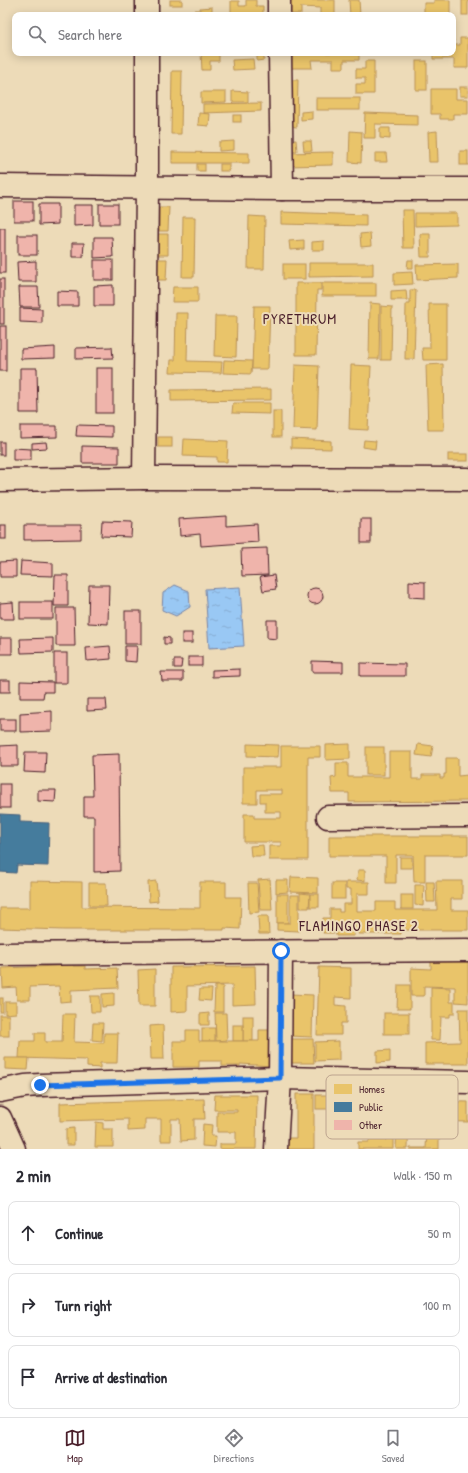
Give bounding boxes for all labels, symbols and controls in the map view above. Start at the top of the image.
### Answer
search box [12,12,456,56]
icon: search [26,23,48,45]
text: Search here [58,24,122,45]
district label: PYRETHRUM [263,308,337,329]
district label: FLAMINGO PHASE 2 [298,915,419,936]
route start [272,942,290,960]
legend [326,1075,458,1139]
route end [31,1076,49,1094]
text: Homes [359,1082,385,1096]
text: Public [359,1100,384,1114]
text: Other [359,1118,383,1132]
text: 2 min [16,1164,51,1187]
text: Walk · 150 m [394,1166,452,1184]
icon: ahead [17,1222,39,1244]
text: Continue [55,1223,103,1244]
text: 50 m [428,1224,451,1242]
icon: right [17,1294,39,1316]
text: Turn right [55,1295,111,1316]
text: 100 m [423,1296,451,1314]
icon: arrive [17,1366,39,1388]
text: Arrive at destination [55,1367,167,1388]
tab: Map [64,1427,86,1465]
tab: Directions [214,1427,254,1465]
tab: Saved [382,1427,404,1465]

